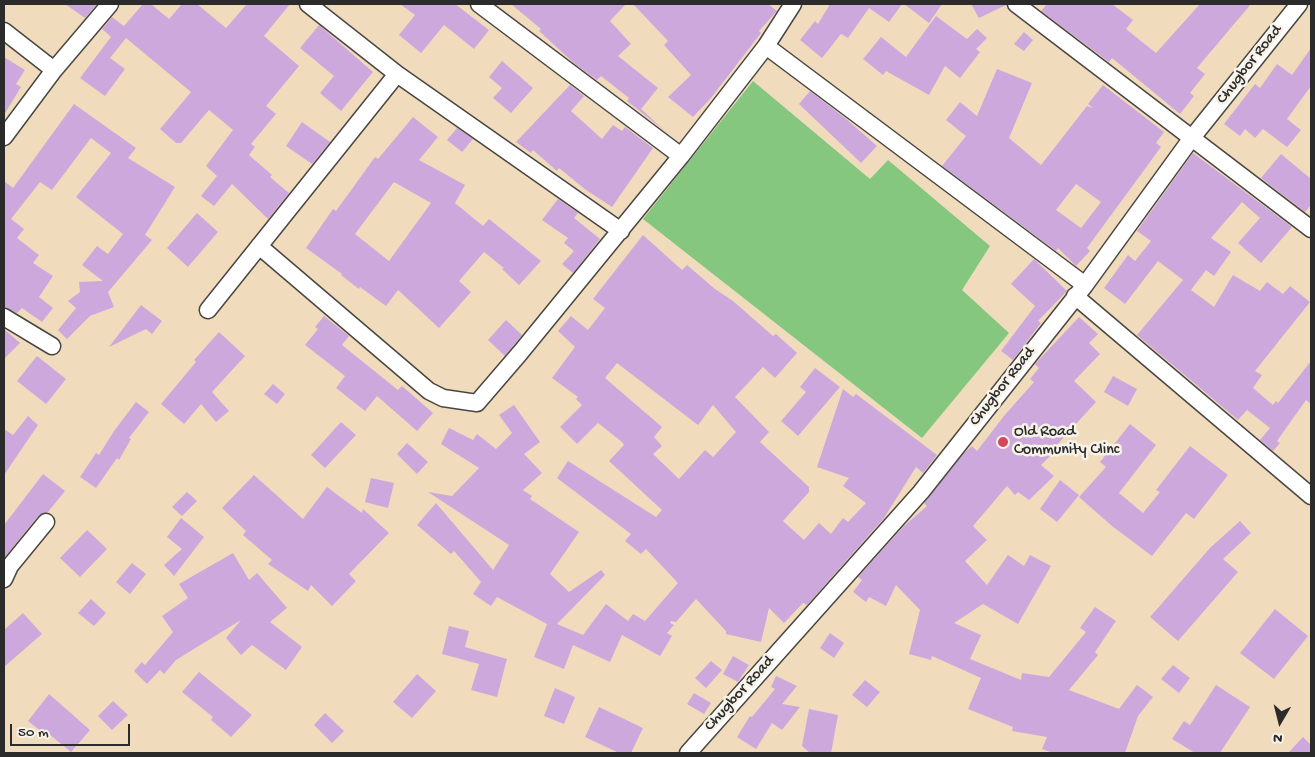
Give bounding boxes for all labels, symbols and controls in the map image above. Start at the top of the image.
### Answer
street label: Chugbor Road [1213,22,1287,108]
street label: Chugbor Road [966,344,1040,430]
place label: Old Road Community Clinc [1014,423,1119,461]
marker: Old Road Community Clinc [996,435,1010,449]
street label: Chugbor Road [701,652,779,736]
north arrow [1255,697,1305,747]
scale bar [12,714,132,746]
text: 50 m [18,724,49,742]
text: N [1272,728,1284,746]

